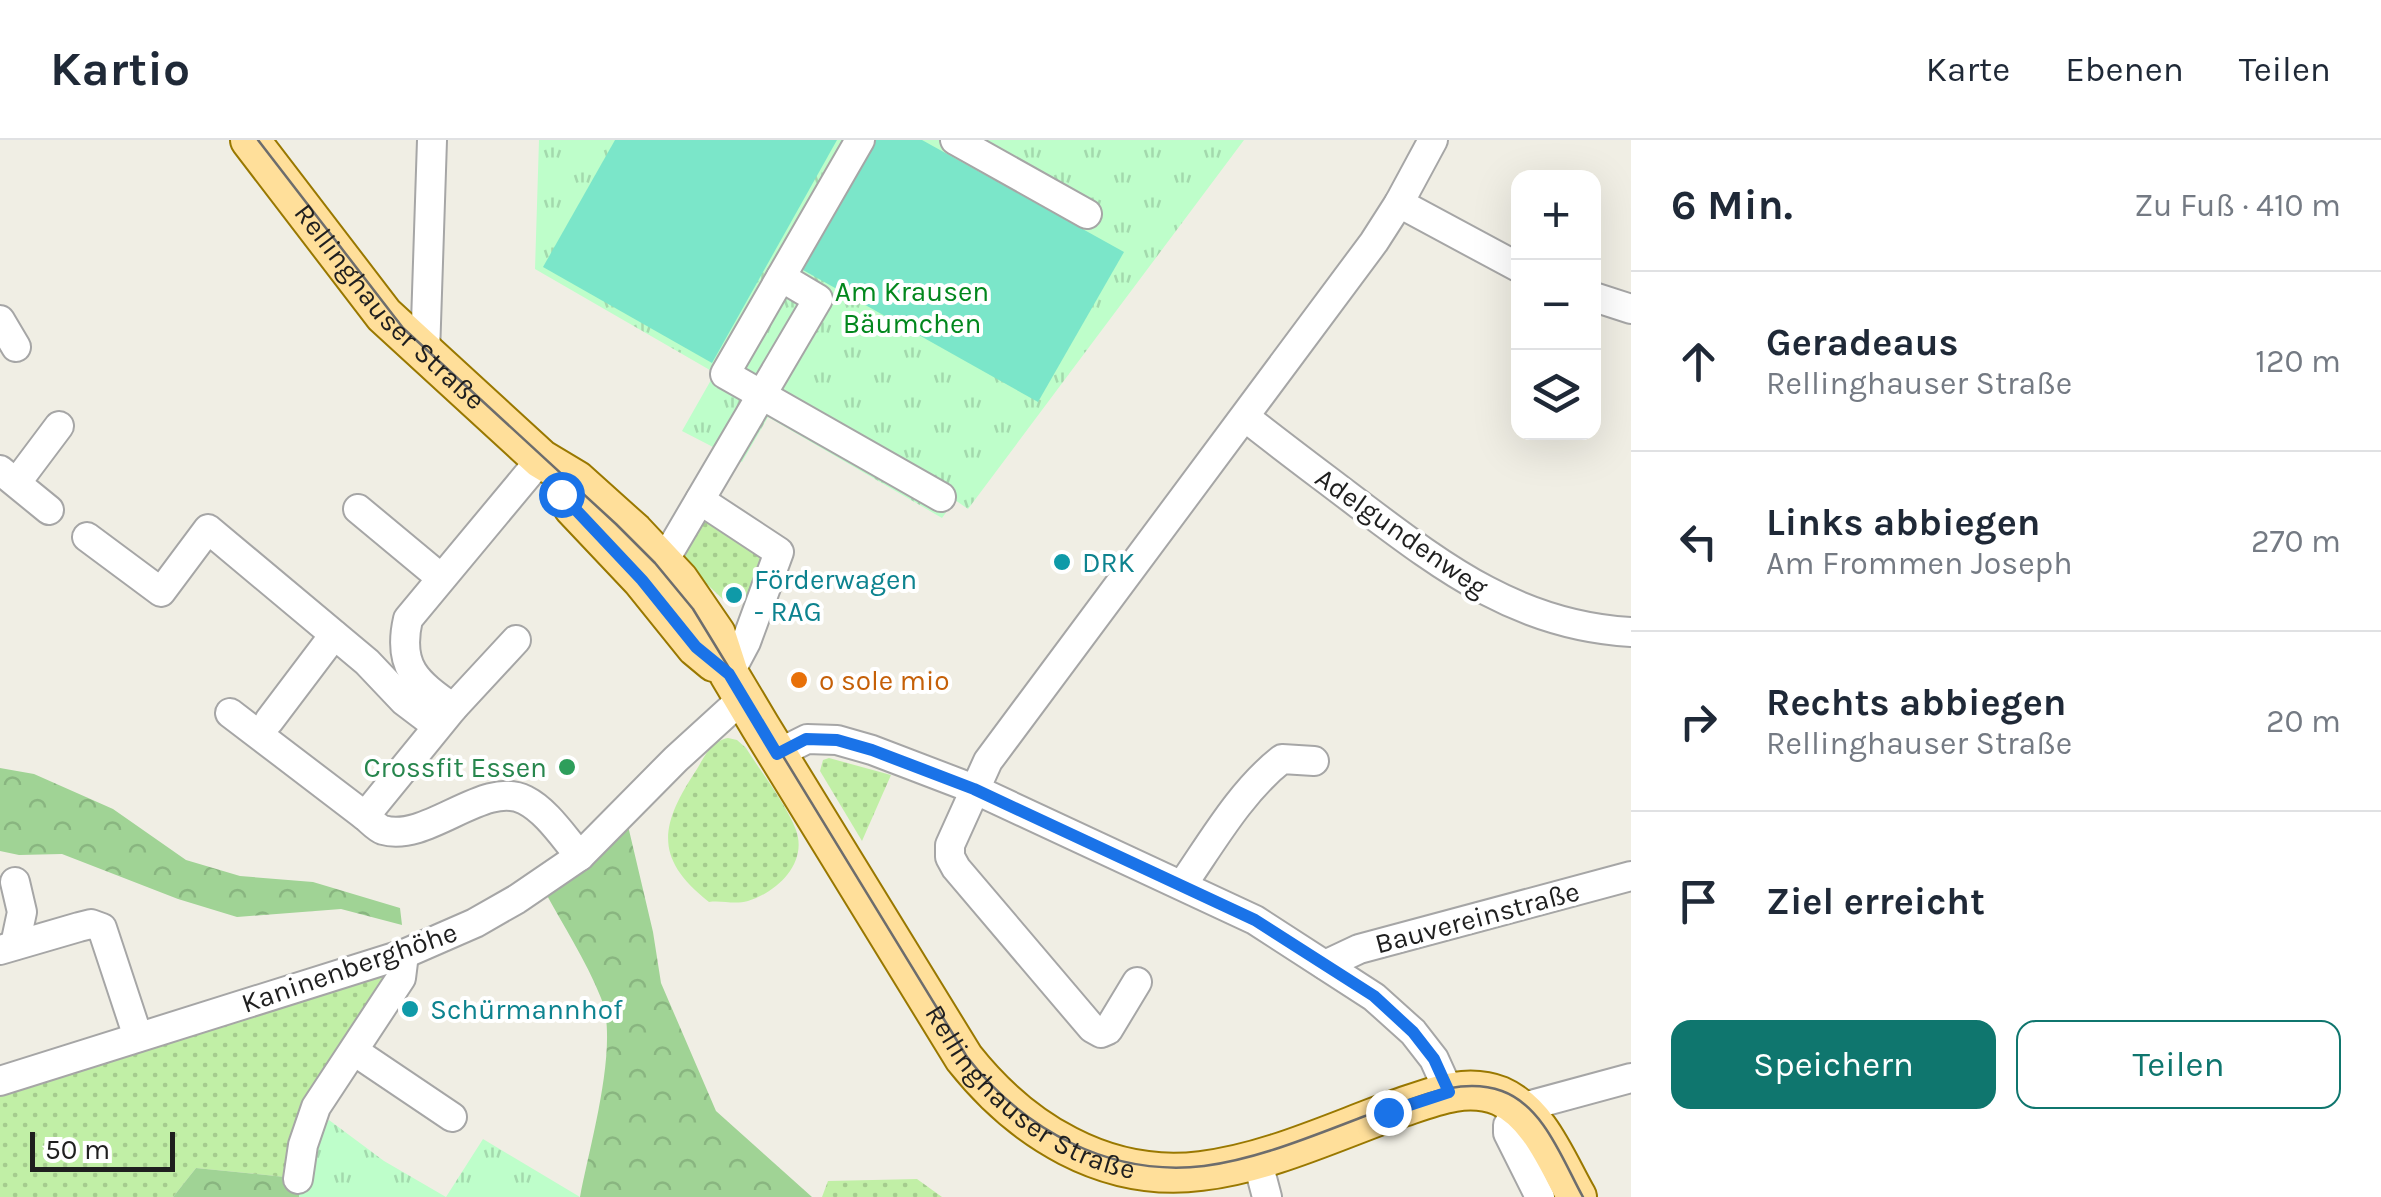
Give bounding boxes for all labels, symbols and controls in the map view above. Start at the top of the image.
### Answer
text: Kartio [50,41,190,97]
text: Karte [1926,49,2010,90]
text: Ebenen [2065,49,2184,90]
text: Teilen [2239,49,2331,90]
map controls [1511,170,1601,440]
button: + [1511,170,1601,260]
text: 6 Min. [1671,180,1793,230]
text: Zu Fuß · 410 m [2134,187,2341,224]
street label: Rellinghauser Straße [288,197,492,417]
button: − [1511,260,1601,350]
park label: Am Krausen Bäumchen [835,275,989,340]
text: Geradeaus [1766,320,1959,365]
icon: ahead [1671,334,1726,389]
text: 120 m [2255,343,2341,380]
button: layers [1511,350,1601,440]
text: Rellinghauser Straße [1766,365,2072,402]
street label: Adelgundenweg [1309,461,1494,604]
route start [539,472,585,518]
text: Links abbiegen [1766,500,2040,545]
icon: left [1671,514,1726,569]
text: 270 m [2251,523,2341,560]
text: Am Frommen Joseph [1766,545,2073,582]
place label: DRK [1082,546,1135,579]
marker: DRK [1051,551,1073,573]
place label: Förderwagen - RAG [754,563,917,628]
marker: Förderwagen - RAG [723,584,745,606]
place label: o sole mio [819,664,950,697]
marker: o sole mio [788,669,810,691]
text: Rechts abbiegen [1766,680,2066,725]
icon: right [1671,694,1726,749]
text: 20 m [2266,703,2341,740]
text: Rellinghauser Straße [1766,725,2072,762]
place label: Crossfit Essen [363,751,547,784]
marker: Crossfit Essen [556,756,578,778]
street label: Bauvereinstraße [1371,874,1583,961]
icon: arrive [1671,874,1726,929]
text: Ziel erreicht [1766,879,1985,924]
street label: Kaninenberghöhe [237,915,461,1020]
place label: Schürmannhof [430,993,623,1026]
marker: Schürmannhof [399,998,421,1020]
street label: Rellinghauser Straße [918,999,1138,1186]
button: Speichern [1671,1020,1996,1109]
button: Teilen [2016,1020,2341,1109]
route end [1366,1090,1412,1136]
scale bar [30,1127,175,1172]
text: 50 m [45,1133,110,1166]

